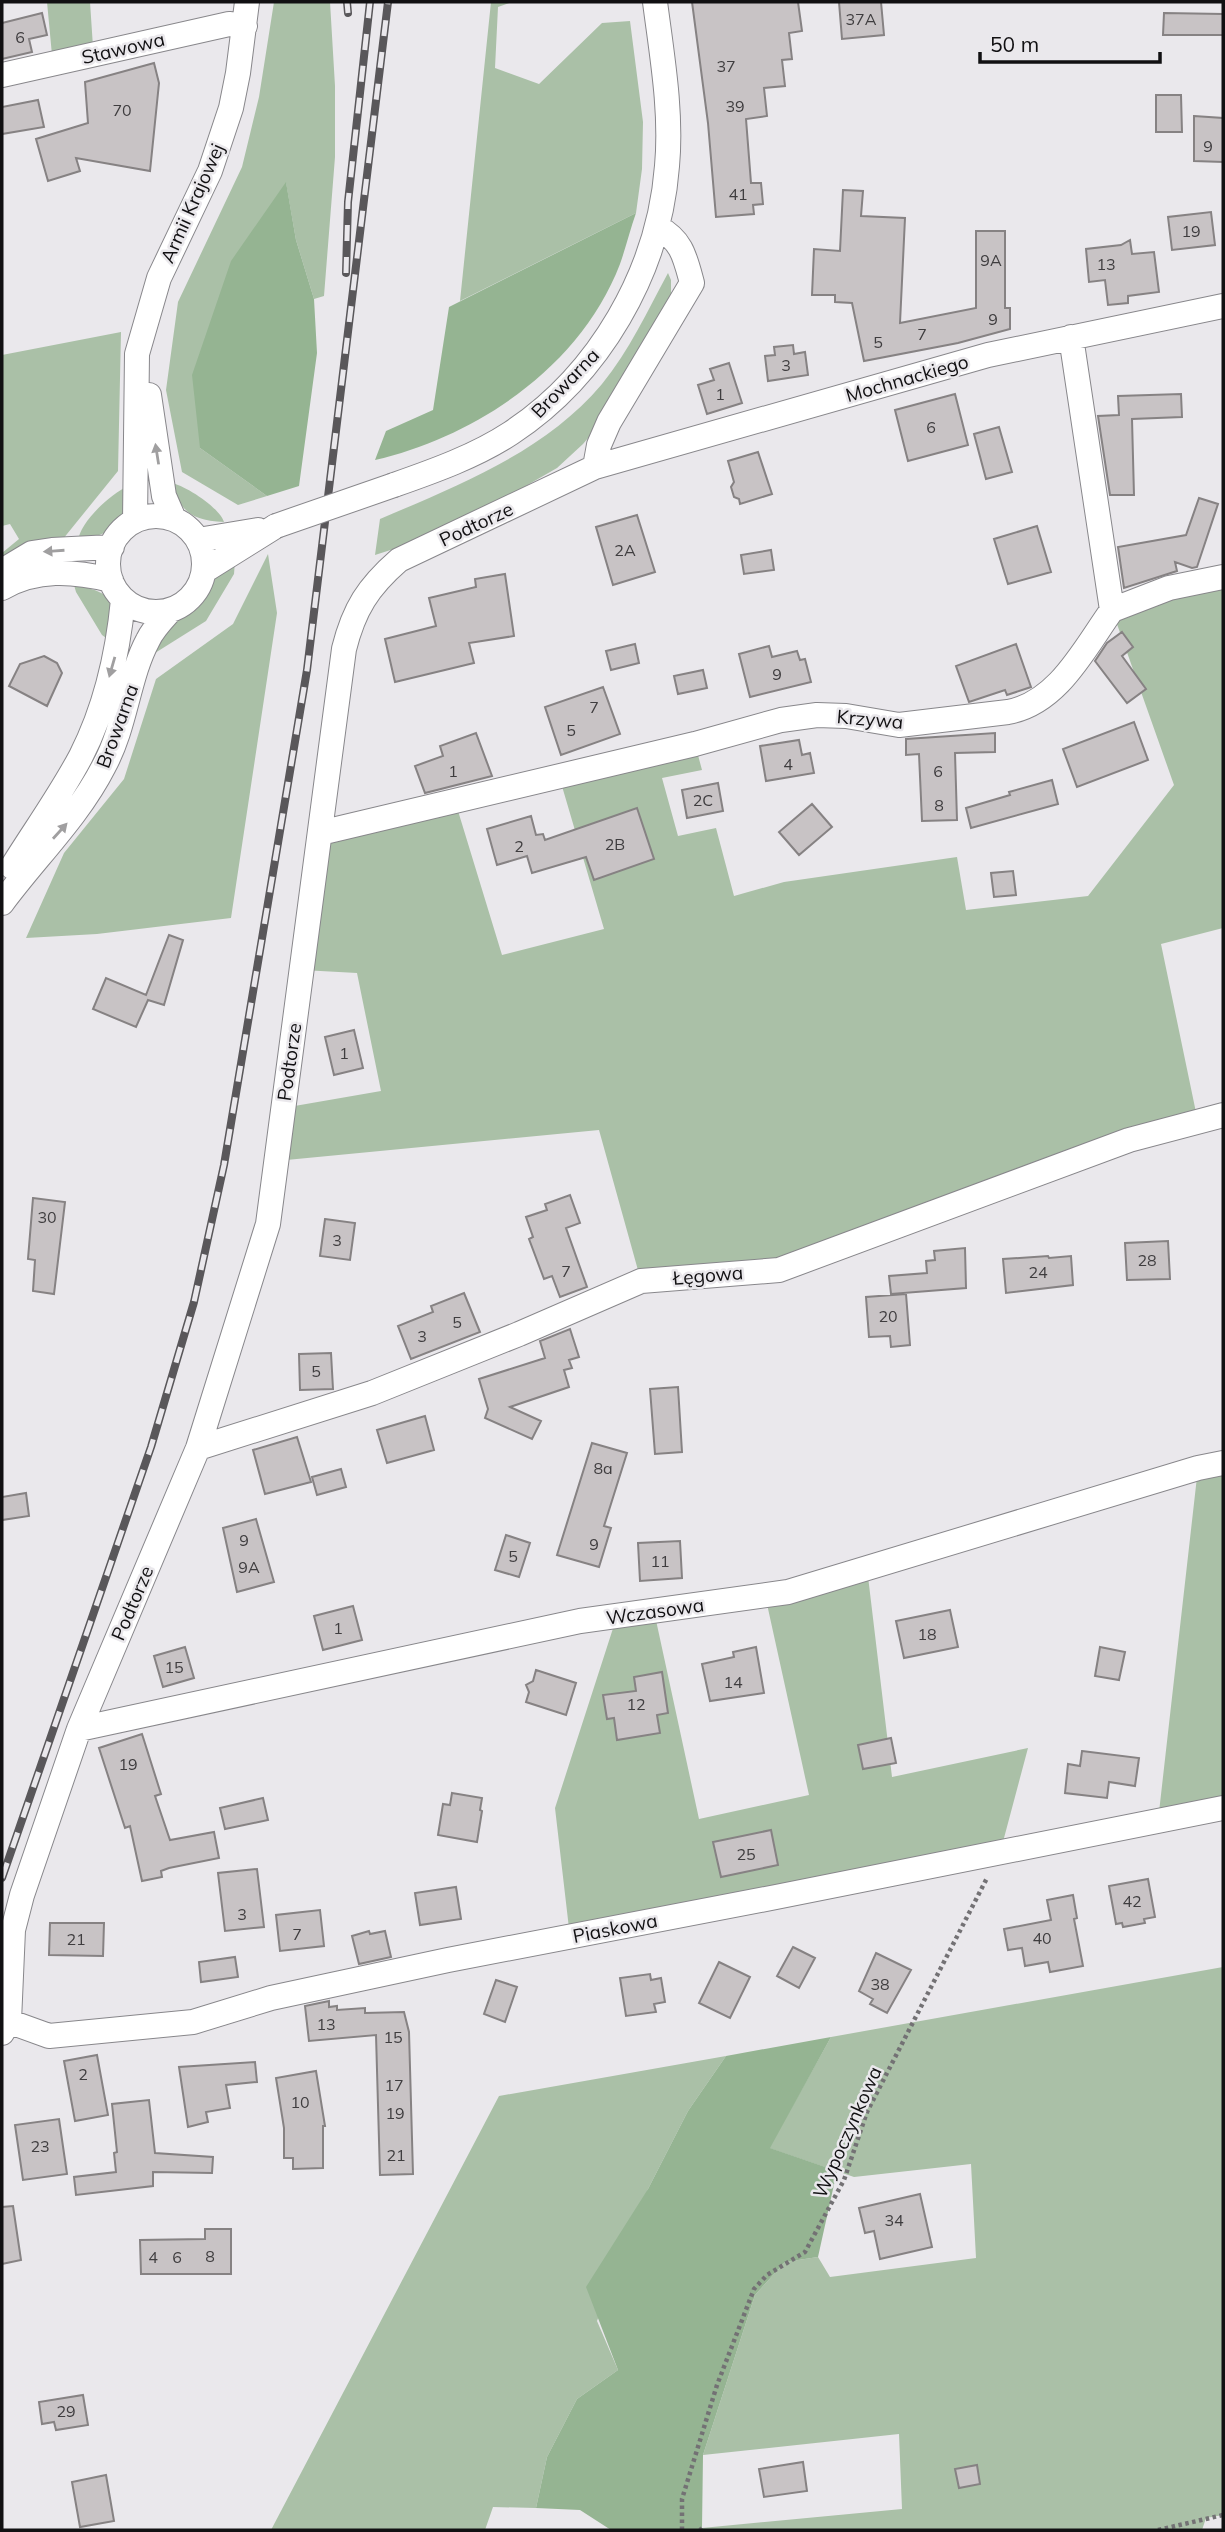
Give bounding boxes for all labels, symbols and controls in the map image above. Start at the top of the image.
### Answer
house number: 37A [846,9,877,29]
scale bar [980,21,1160,65]
house number: 6 [15,27,25,47]
street label: Stawowa [79,27,167,69]
text: 50 m [990,31,1039,57]
house number: 37 [716,56,736,76]
house number: 39 [725,96,745,116]
house number: 70 [112,100,132,120]
house number: 9 [1203,136,1213,156]
street label: Armii Krajowej [155,140,229,266]
house number: 41 [728,184,748,204]
house number: 19 [1181,221,1201,241]
house number: 9A [980,250,1002,270]
house number: 13 [1096,254,1116,274]
house number: 9 [988,309,998,329]
house number: 7 [917,324,927,344]
house number: 5 [873,332,883,352]
street label: Browarna [526,343,604,423]
street label: Mochnackiego [843,349,971,407]
house number: 3 [781,355,791,375]
house number: 1 [715,384,725,404]
house number: 6 [926,417,936,437]
one-way arrow [151,443,162,465]
street label: Podtorze [435,497,517,551]
house number: 2A [614,540,636,560]
one-way arrow [43,546,65,557]
one-way arrow [106,656,117,678]
house number: 9 [772,664,782,684]
street label: Browarna [91,681,143,771]
house number: 7 [589,697,599,717]
street label: Krzywa [836,704,904,734]
house number: 5 [566,720,576,740]
house number: 4 [783,754,793,774]
house number: 1 [448,761,458,781]
house number: 6 [933,761,943,781]
house number: 2C [693,790,713,810]
house number: 8 [934,795,944,815]
one-way arrow [52,822,68,840]
house number: 2B [605,834,625,854]
house number: 2 [514,836,524,856]
street label: Podtorze [272,1021,306,1103]
house number: 1 [339,1043,349,1063]
house number: 30 [37,1207,57,1227]
house number: 3 [332,1230,342,1250]
house number: 28 [1137,1250,1157,1270]
street label: Łęgowa [671,1260,744,1290]
house number: 7 [561,1261,571,1281]
house number: 24 [1028,1262,1048,1282]
house number: 20 [878,1306,898,1326]
house number: 5 [452,1312,462,1332]
house number: 3 [417,1326,427,1346]
house number: 5 [311,1361,321,1381]
house number: 8a [593,1458,613,1478]
house number: 9 [239,1530,249,1550]
house number: 9 [589,1534,599,1554]
house number: 5 [508,1546,518,1566]
house number: 11 [650,1551,670,1571]
house number: 9A [238,1557,260,1577]
street label: Podtorze [106,1562,158,1644]
street label: Wczasowa [605,1592,705,1630]
house number: 1 [333,1618,343,1638]
house number: 18 [917,1624,937,1644]
house number: 15 [164,1657,184,1677]
house number: 14 [723,1672,743,1692]
house number: 12 [626,1694,646,1714]
house number: 19 [118,1754,138,1774]
house number: 25 [736,1844,756,1864]
house number: 42 [1122,1891,1142,1911]
house number: 3 [237,1904,247,1924]
street label: Piaskowa [571,1908,659,1948]
house number: 7 [292,1924,302,1944]
house number: 40 [1032,1928,1052,1948]
house number: 21 [66,1929,86,1949]
house number: 38 [870,1974,890,1994]
house number: 13 [316,2014,336,2034]
house number: 15 [383,2027,403,2047]
street label: Wypoczynkowa [807,2063,887,2201]
house number: 2 [78,2064,88,2084]
house number: 17 [384,2075,404,2095]
house number: 10 [290,2092,310,2112]
house number: 19 [385,2103,405,2123]
house number: 23 [30,2136,50,2156]
house number: 21 [386,2145,406,2165]
house number: 34 [884,2210,904,2230]
house number: 8 [205,2246,215,2266]
house number: 4 [148,2247,158,2267]
house number: 6 [172,2247,182,2267]
house number: 29 [56,2401,76,2421]

